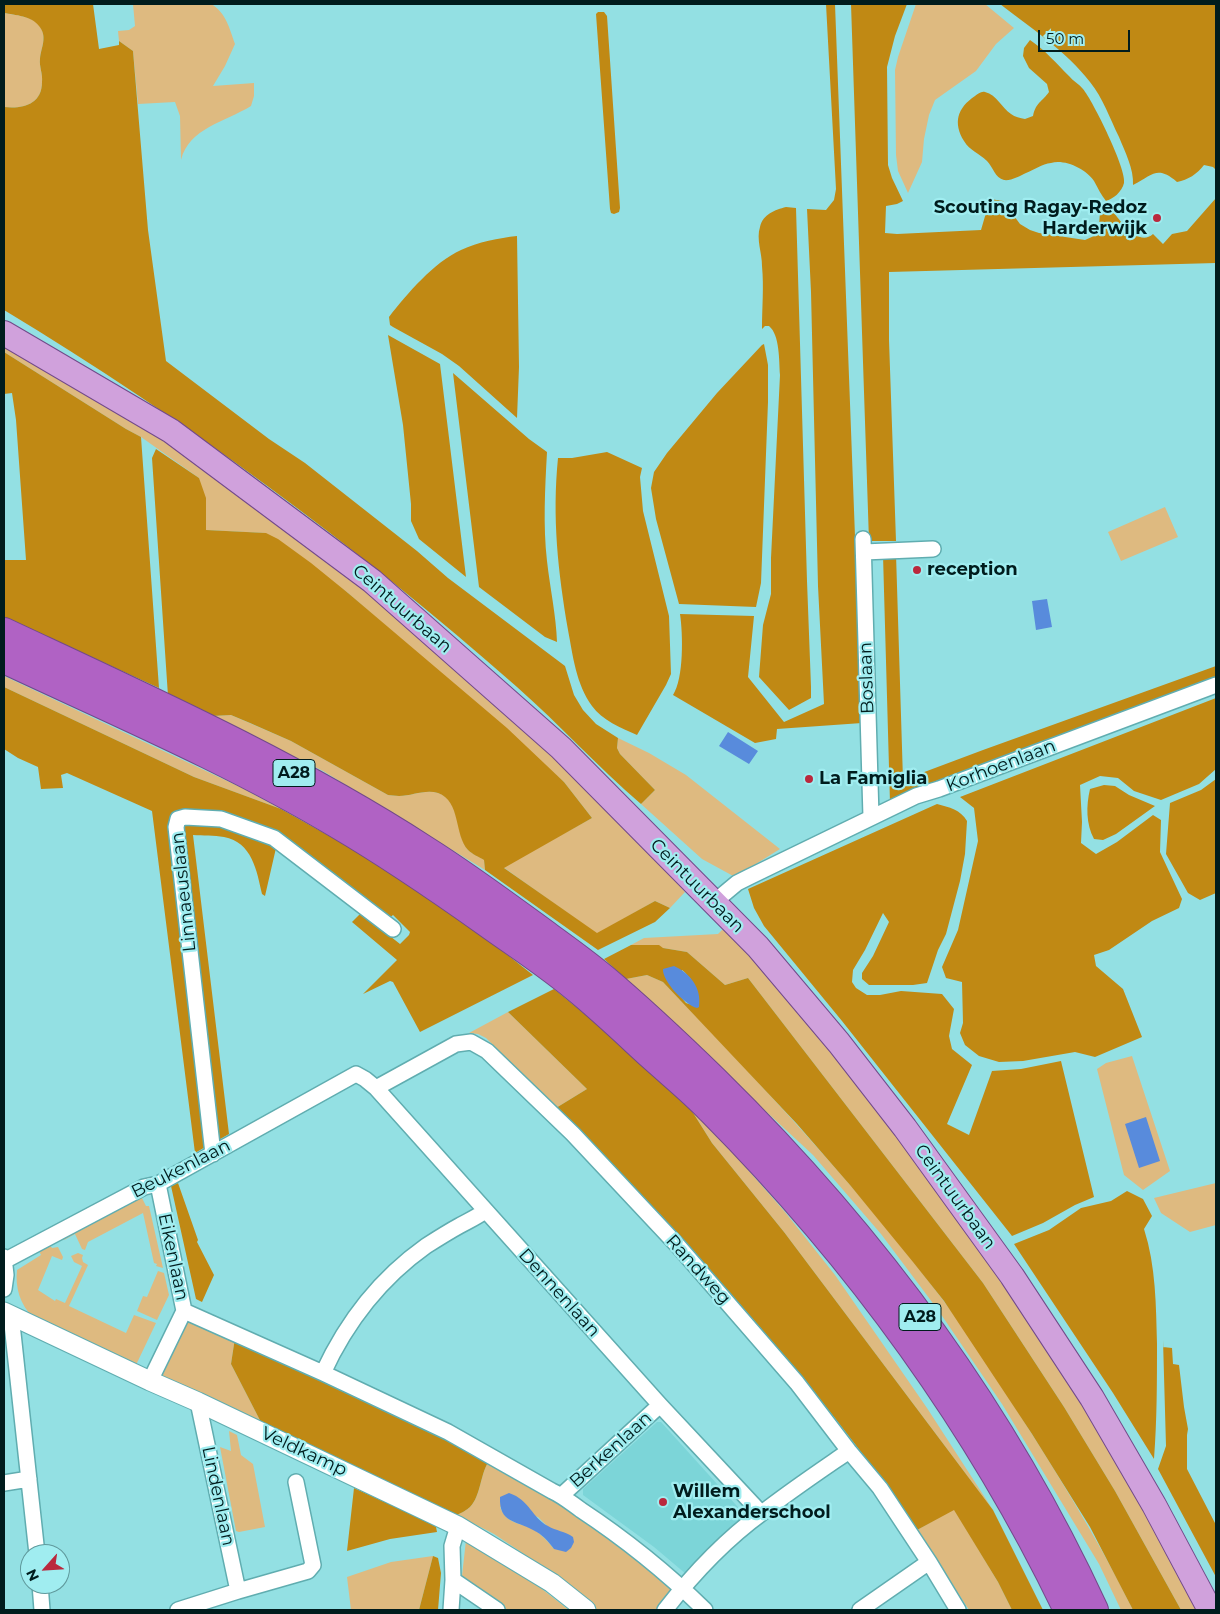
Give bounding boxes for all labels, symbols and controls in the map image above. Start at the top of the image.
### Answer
scale bar [1040,20,1132,52]
text: 50 m [1046,29,1084,48]
place label: Scouting Ragay-Redoz Harderwijk [934,197,1147,240]
marker: Scouting Ragay-Redoz Harderwijk [1151,212,1163,224]
place label: reception [927,559,1018,581]
street label: Ceintuurbaan [348,560,456,658]
marker: reception [911,564,923,576]
street label: Boslaan [855,642,879,714]
street label: Korhoenlaan [943,735,1059,797]
road number: A28 [273,760,315,786]
place label: La Famiglia [819,768,927,790]
marker: La Famiglia [803,773,815,785]
street label: Linnaeuslaan [167,831,201,953]
street label: Ceintuurbaan [645,834,749,938]
street label: Beukenlaan [128,1135,234,1203]
street label: Ceintuurbaan [910,1140,1000,1254]
street label: Eikenlaan [153,1211,193,1303]
street label: Randweg [661,1231,735,1309]
street label: Dennenlaan [514,1244,604,1342]
road number: A28 [899,1304,941,1330]
street label: Berkenlaan [565,1407,657,1493]
street label: Veldkamp [258,1423,350,1481]
street label: Lindenlaan [197,1444,239,1548]
place label: Willem Alexanderschool [673,1481,831,1524]
marker: Willem Alexanderschool [657,1496,669,1508]
north arrow [20,1544,70,1594]
text: N [22,1566,43,1584]

